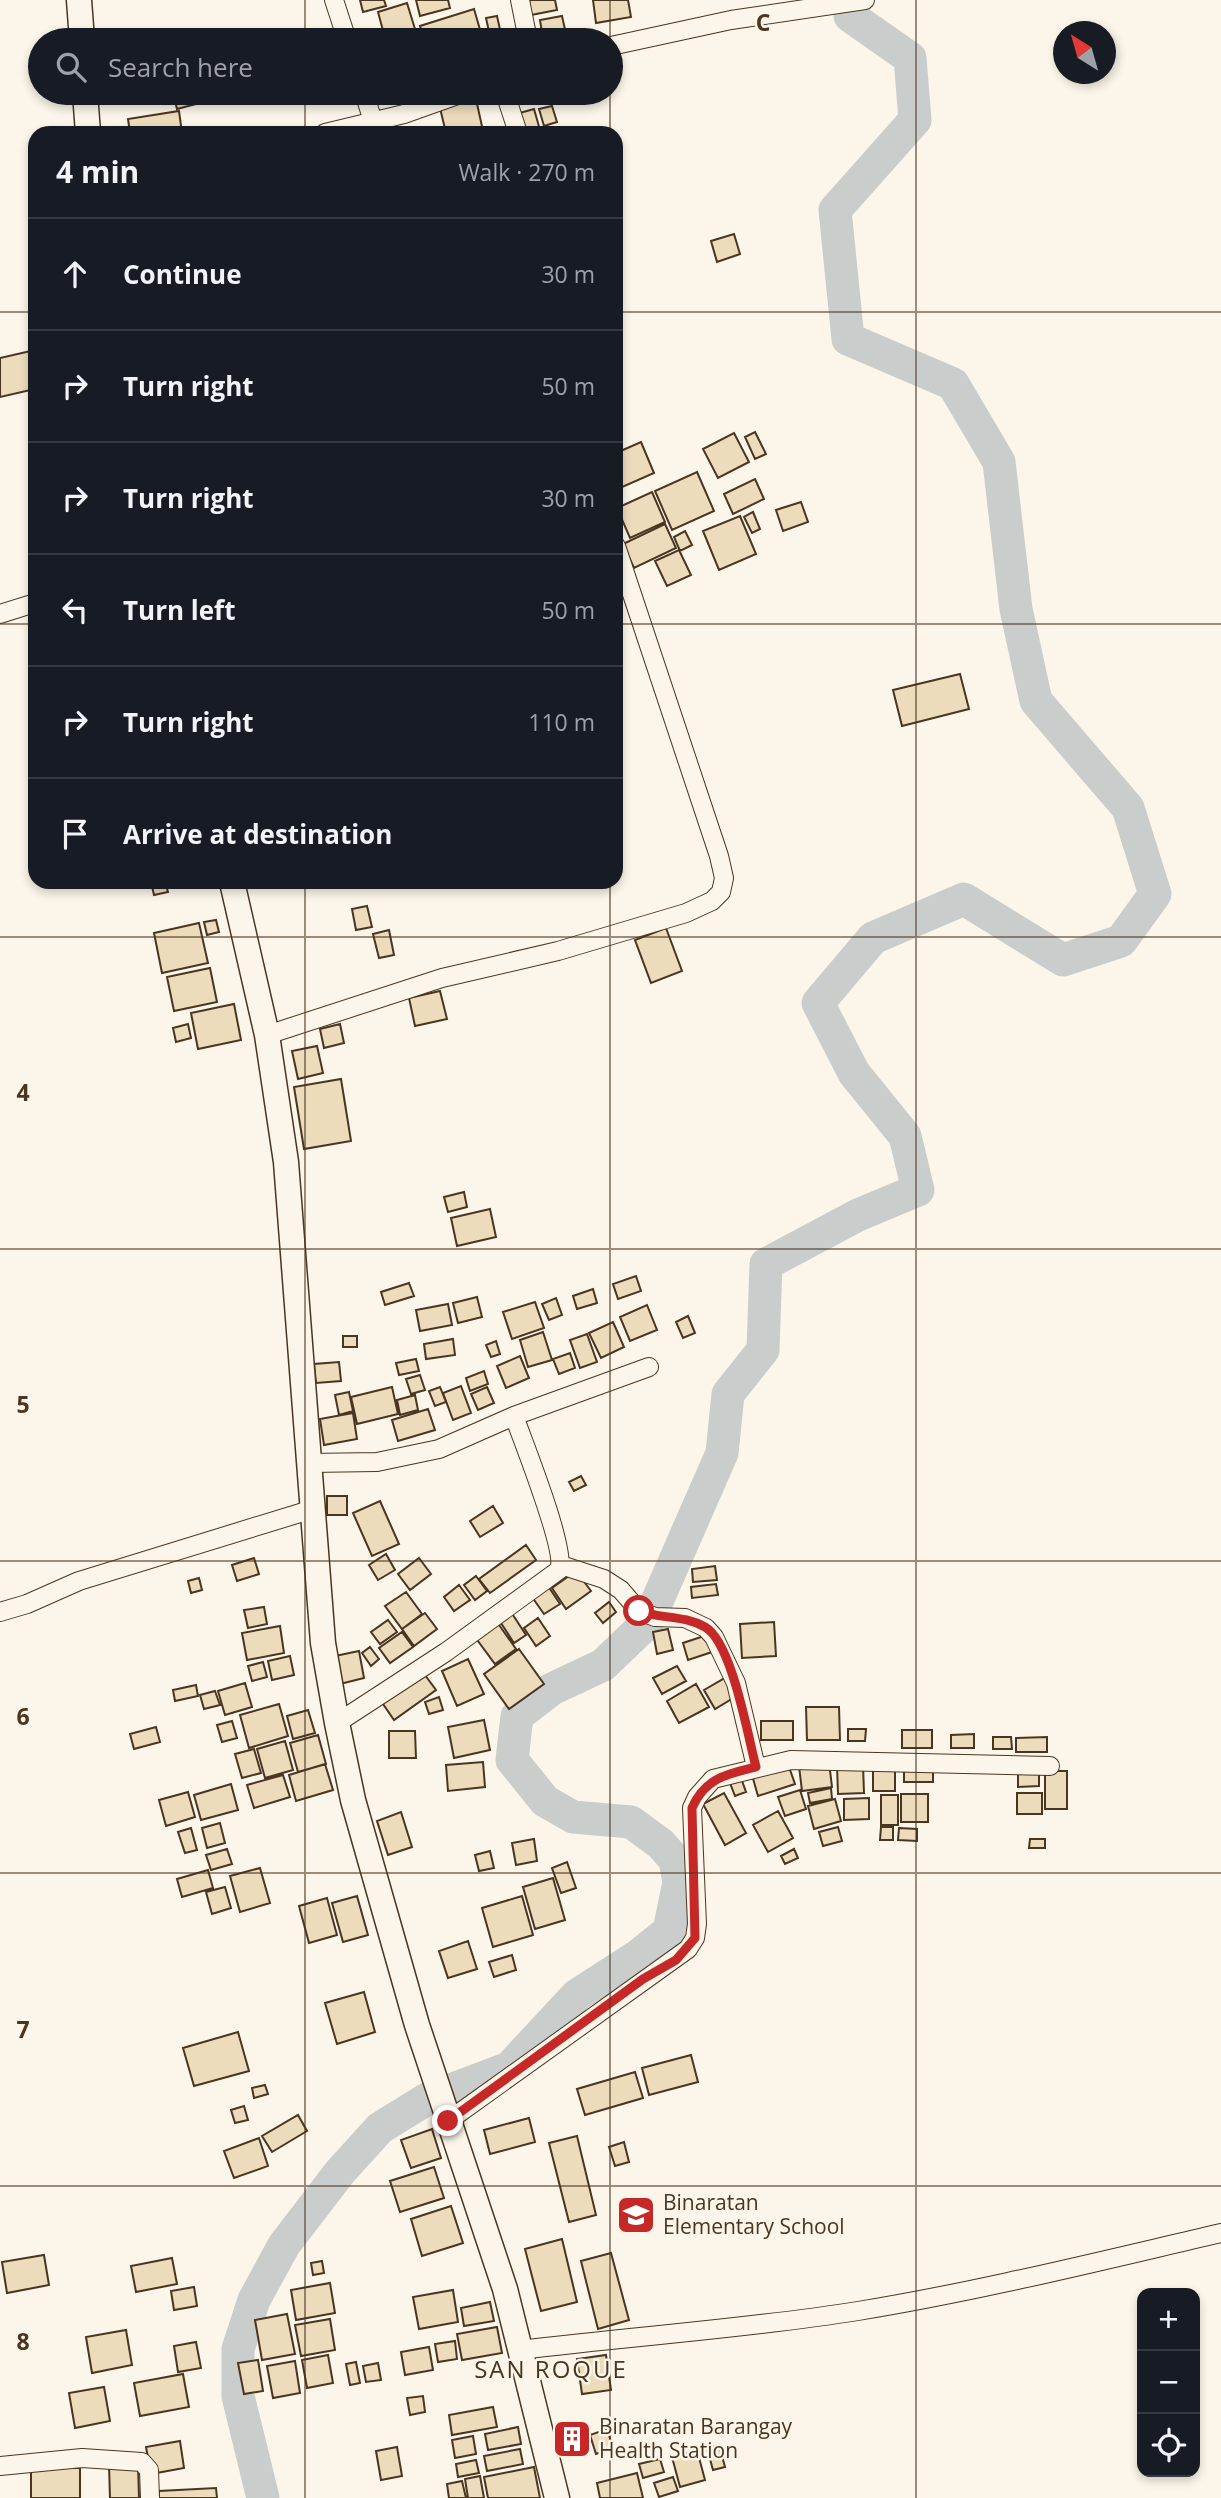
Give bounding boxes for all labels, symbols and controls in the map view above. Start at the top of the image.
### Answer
text: C [756,6,770,38]
north arrow [1053,21,1116,84]
search box [28,28,623,105]
icon: search [52,48,90,86]
text: Search here [108,49,253,85]
text: 4 min [56,151,139,192]
text: Walk · 270 m [458,156,595,188]
icon: ahead [56,255,94,293]
text: Continue [123,256,242,292]
text: 30 m [541,258,595,290]
icon: right [56,367,94,405]
text: Turn right [123,368,254,404]
text: 50 m [541,370,595,402]
icon: right [56,479,94,517]
text: Turn right [123,480,254,516]
text: 30 m [541,482,595,514]
icon: left [56,591,94,629]
text: Turn left [123,592,235,628]
text: 50 m [541,594,595,626]
icon: right [56,703,94,741]
text: Turn right [123,704,254,740]
text: 110 m [528,706,595,738]
icon: arrive [56,815,94,853]
text: Arrive at destination [123,816,392,852]
text: 4 [16,1076,30,1108]
text: 5 [16,1388,30,1420]
route start [623,1595,654,1626]
text: 6 [16,1700,30,1732]
text: 7 [16,2013,30,2045]
route end [432,2105,463,2136]
place label: Binaratan Elementary School [663,2188,845,2240]
school or university icon: Binaratan Elementary School [615,2194,657,2236]
map controls [1137,2288,1200,2477]
button: + [1137,2288,1200,2351]
text: 8 [16,2325,30,2357]
button: − [1137,2351,1200,2414]
district label: SAN ROQUE [474,2352,628,2385]
place label: Binaratan Barangay Health Station [599,2412,793,2464]
button: locate [1137,2414,1200,2477]
building icon: Binaratan Barangay Health Station [551,2418,593,2460]

